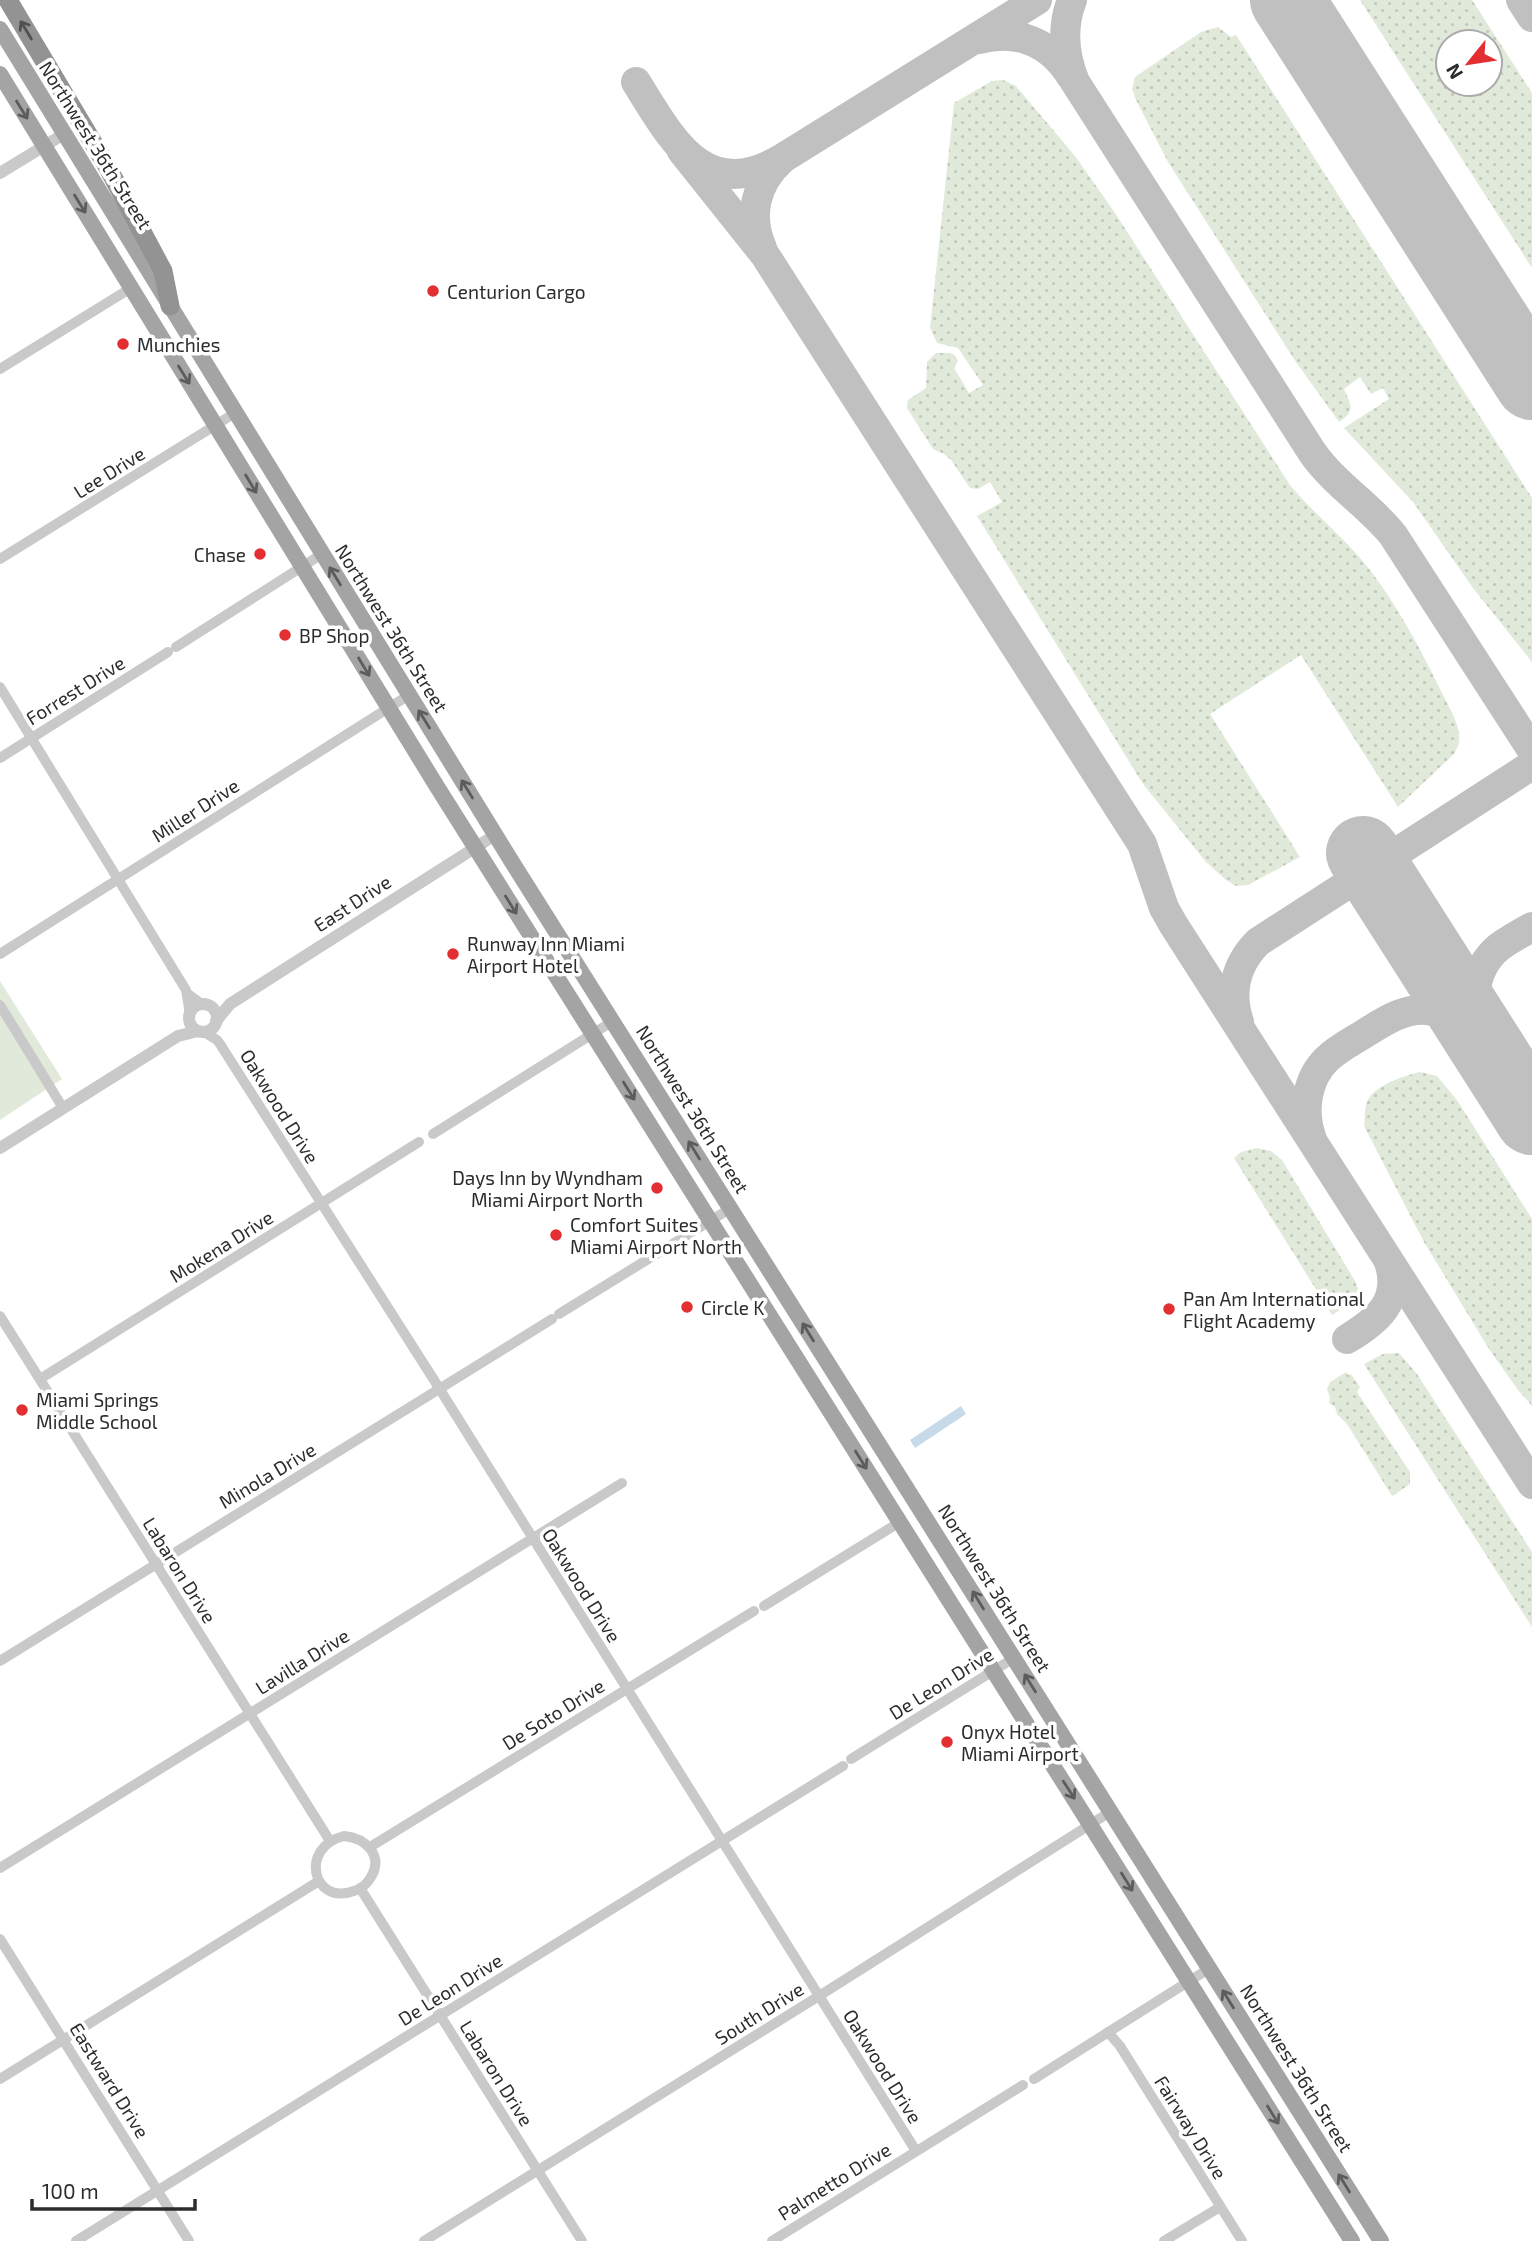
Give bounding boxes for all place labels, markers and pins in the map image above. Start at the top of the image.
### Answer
place label: Centurion Cargo [447,280,586,303]
marker: Centurion Cargo [425,283,441,299]
place label: Munchies [137,333,220,356]
marker: Munchies [115,336,131,352]
place label: Chase [194,543,246,566]
marker: Chase [252,546,268,562]
place label: BP Shop [299,624,369,647]
marker: BP Shop [277,627,293,643]
place label: Runway Inn Miami Airport Hotel [467,932,625,977]
marker: Runway Inn Miami Airport Hotel [445,946,461,962]
place label: Days Inn by Wyndham Miami Airport North [452,1166,643,1211]
marker: Days Inn by Wyndham Miami Airport North [649,1180,665,1196]
place label: Comfort Suites Miami Airport North [570,1213,742,1258]
marker: Comfort Suites Miami Airport North [548,1227,564,1243]
place label: Pan Am International Flight Academy [1183,1287,1365,1332]
place label: Circle K [701,1296,765,1319]
marker: Circle K [679,1299,695,1315]
marker: Pan Am International Flight Academy [1161,1301,1177,1317]
place label: Miami Springs Middle School [36,1388,159,1433]
marker: Miami Springs Middle School [14,1402,30,1418]
place label: Onyx Hotel Miami Airport [961,1720,1079,1765]
marker: Onyx Hotel Miami Airport [939,1734,955,1750]

